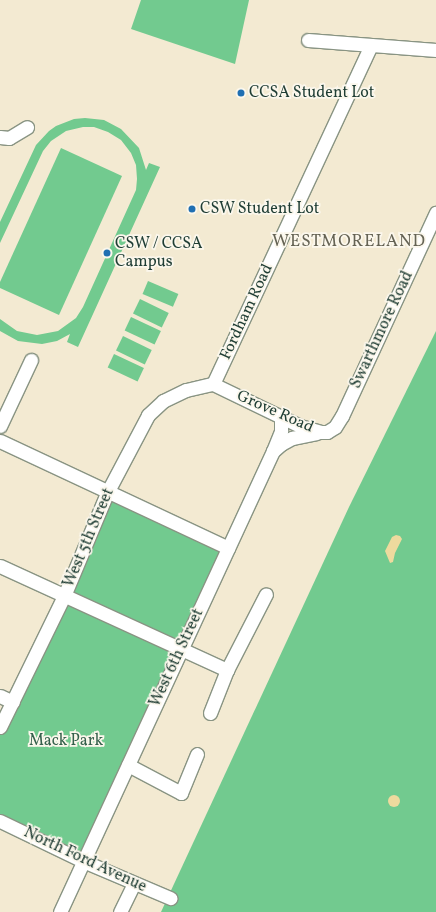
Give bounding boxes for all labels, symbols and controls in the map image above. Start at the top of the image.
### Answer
place label: CCSA Student Lot [249,83,374,103]
marker: CCSA Student Lot [236,88,246,98]
place label: CSW Student Lot [200,199,320,219]
marker: CSW Student Lot [187,204,197,214]
district label: WESTMORELAND [272,232,426,252]
place label: CSW / CCSA Campus [115,234,203,272]
marker: CSW / CCSA Campus [102,248,112,258]
street label: Fordham Road [216,261,278,363]
street label: Swarthmore Road [346,268,418,392]
street label: Grove Road [234,387,316,437]
street label: West 5th Street [59,485,119,591]
street label: West 6th Street [146,606,208,710]
park label: Mack Park [29,731,103,751]
street label: North Ford Avenue [20,823,150,897]

